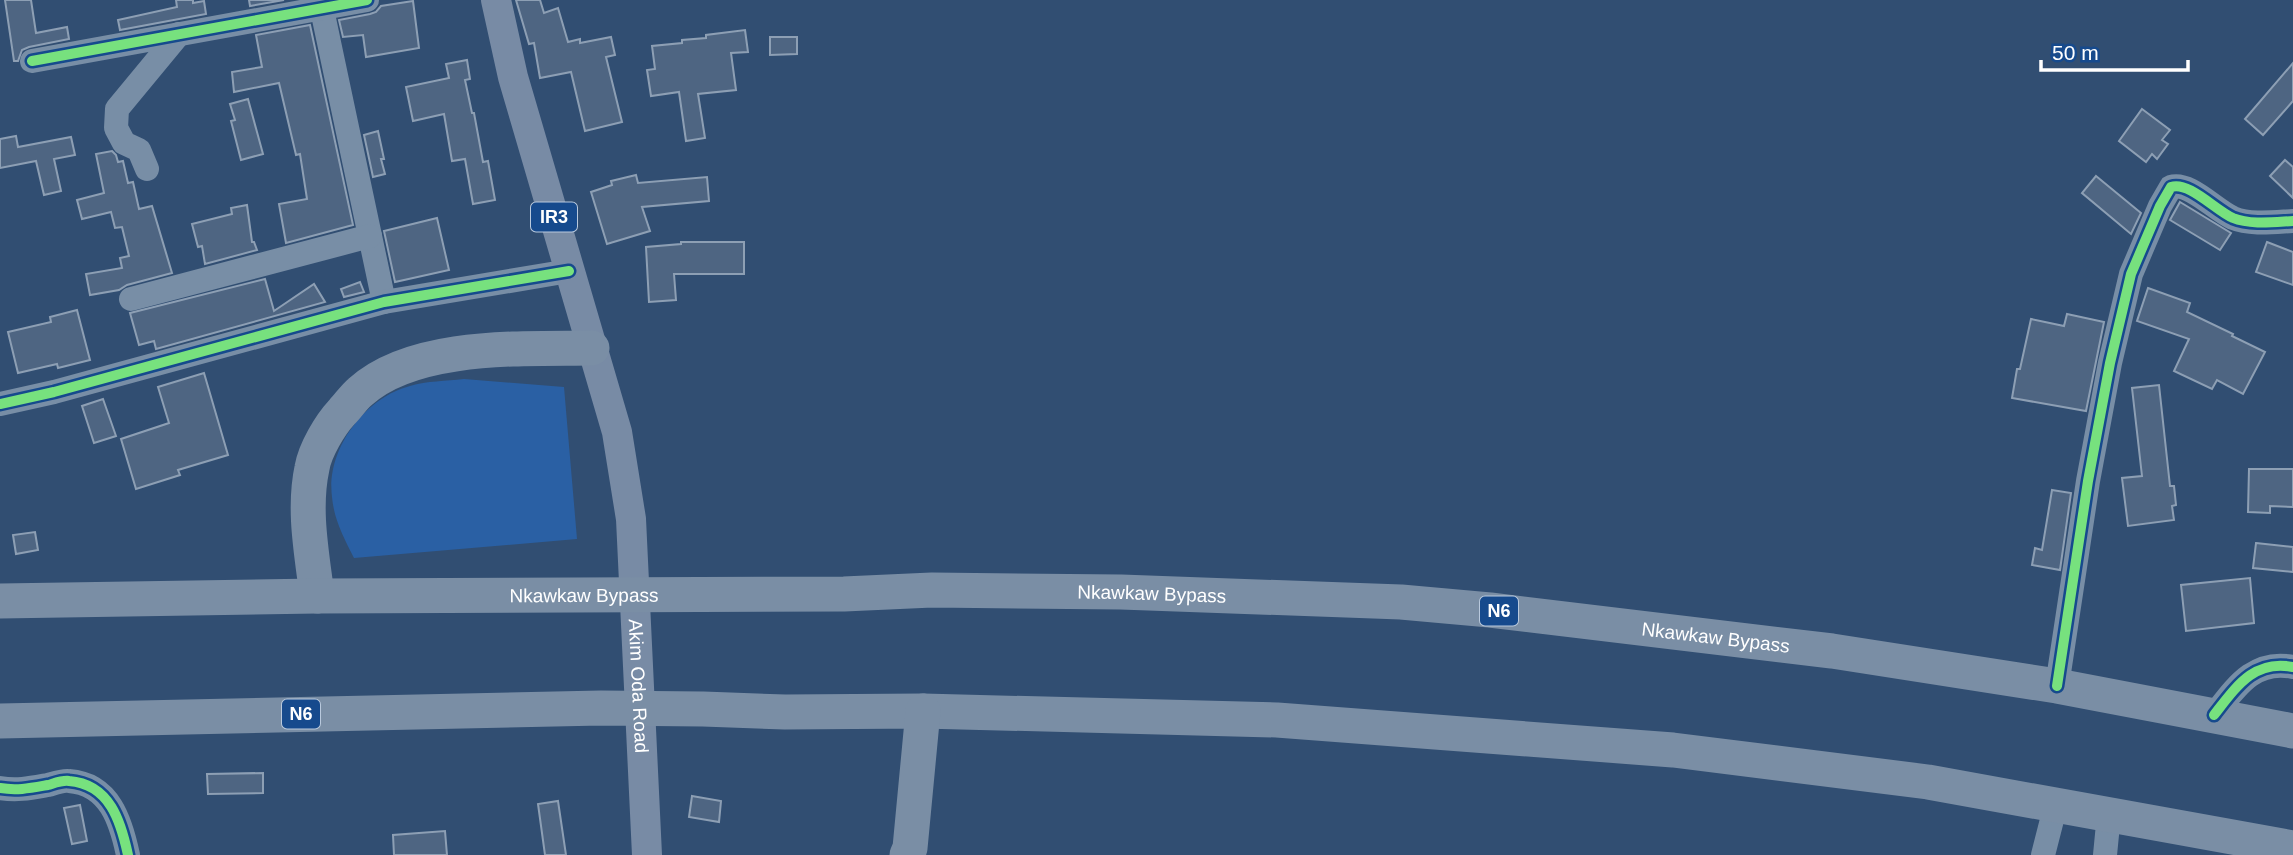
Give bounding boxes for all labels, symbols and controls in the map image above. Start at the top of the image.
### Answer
scale bar [2041,28,2188,72]
text: 50 m [2052,41,2099,64]
road number: IR3 [531,202,577,232]
street label: Nkawkaw Bypass [1077,581,1227,606]
street label: Nkawkaw Bypass [509,584,658,606]
road number: N6 [1480,596,1518,626]
street label: Akim Oda Road [625,618,653,753]
street label: Nkawkaw Bypass [1640,618,1791,656]
road number: N6 [282,700,320,728]

